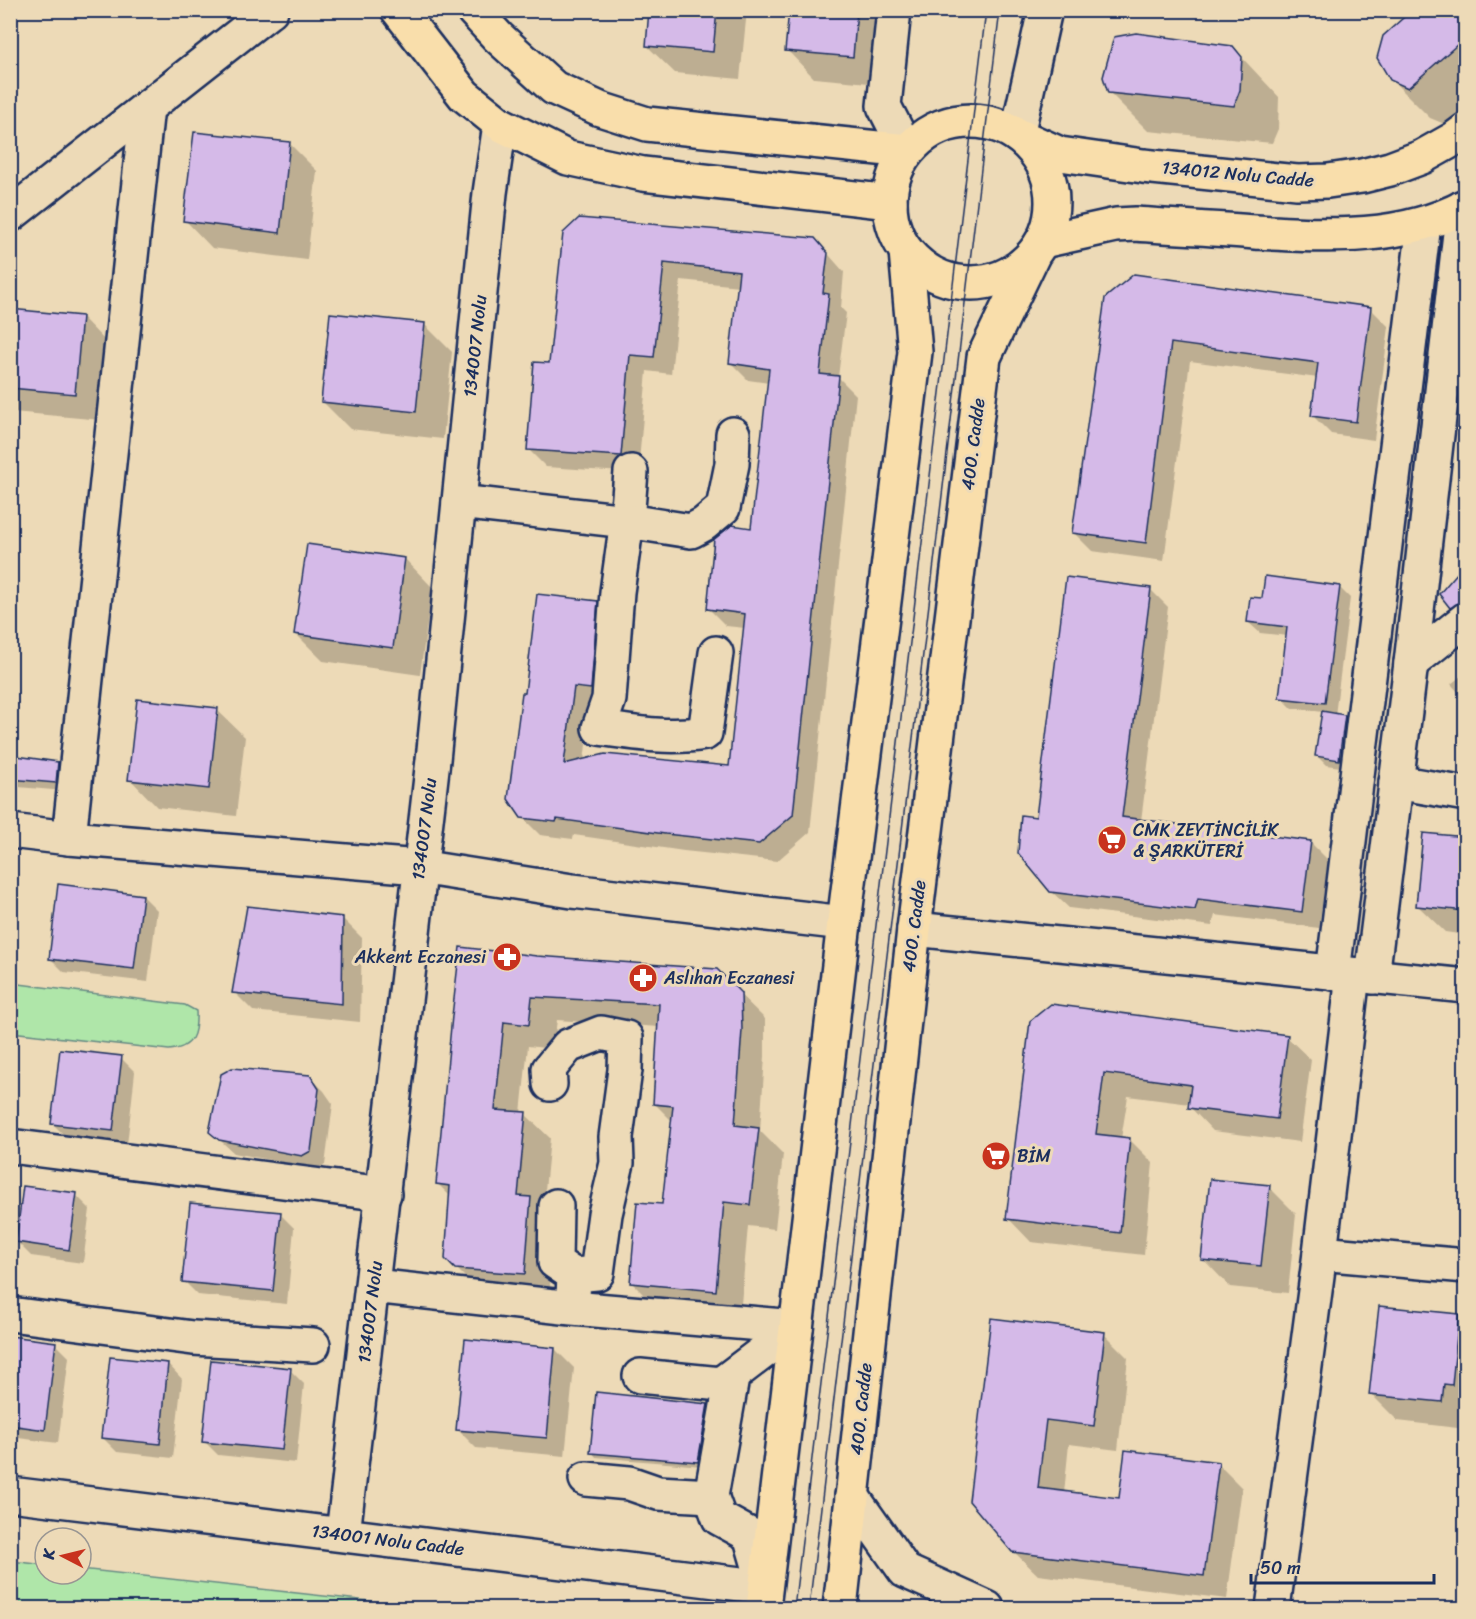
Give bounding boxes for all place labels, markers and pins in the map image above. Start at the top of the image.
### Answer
place label: CMK ZEYTİNCİLİK & ŞARKÜTERİ [1133,814,1279,867]
supermarket icon: CMK ZEYTİNCİLİK & ŞARKÜTERİ [1096,824,1128,856]
place label: Akkent Eczanesi [354,941,487,973]
pharmacy icon: Akkent Eczanesi [491,941,523,973]
pharmacy icon: Aslıhan Eczanesi [627,962,659,994]
place label: Aslıhan Eczanesi [663,962,795,994]
supermarket icon: BİM [980,1140,1012,1172]
place label: BİM [1017,1140,1051,1172]

